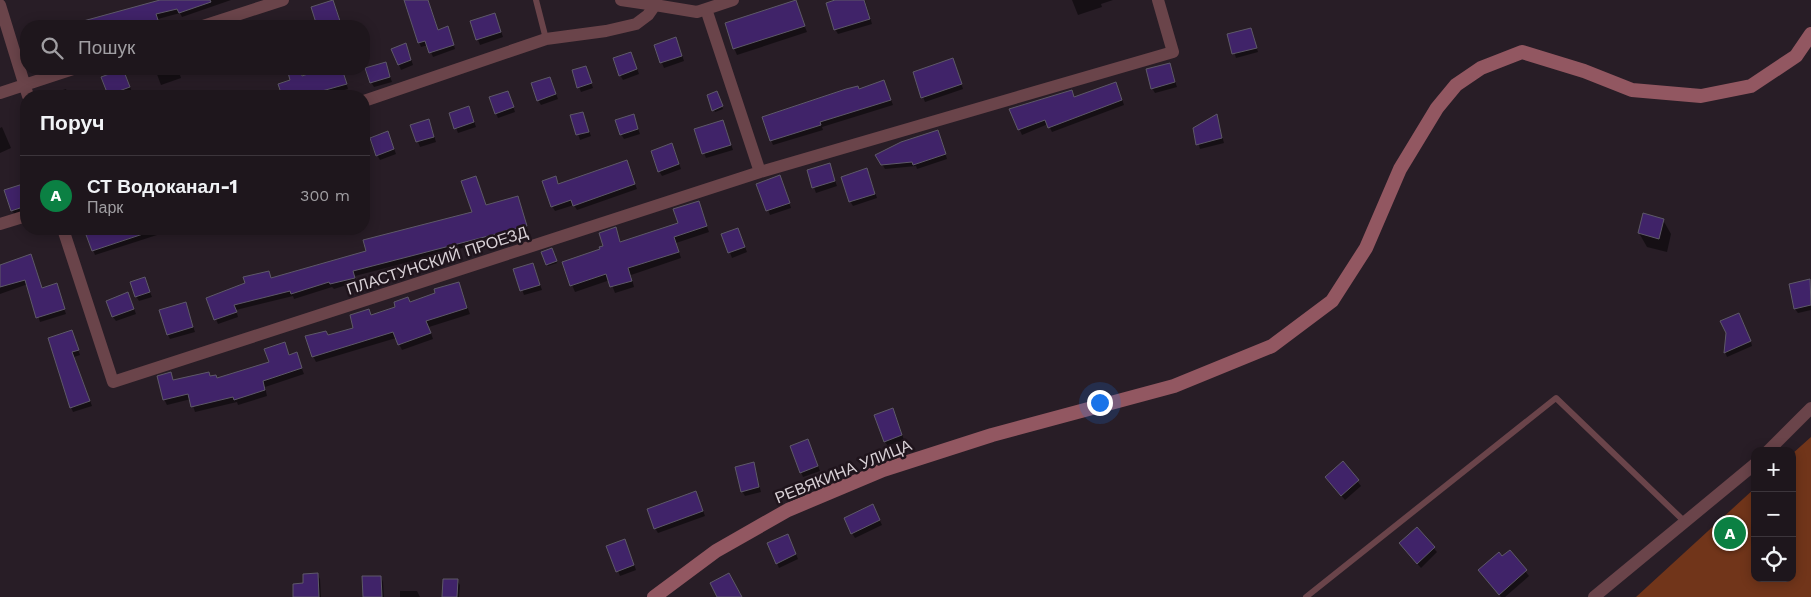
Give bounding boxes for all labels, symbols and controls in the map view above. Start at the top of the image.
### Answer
search box [20,20,370,75]
icon: search [38,34,66,62]
text: Пошук [78,36,135,59]
text: Поруч [40,110,104,135]
text: СТ Водоканал-1 [87,175,238,198]
text: A [51,186,61,205]
text: 300 m [300,186,350,205]
text: Парк [87,198,123,217]
street label: ПЛАСТУНСКИЙ ПРОЕЗД [344,222,530,299]
your location [1087,390,1113,416]
street label: РЕВЯКИНА УЛИЦА [772,435,915,508]
map controls [1751,447,1796,582]
button: + [1751,447,1796,492]
button: − [1751,492,1796,537]
pin: A [1714,514,1746,552]
button: locate [1751,537,1796,582]

